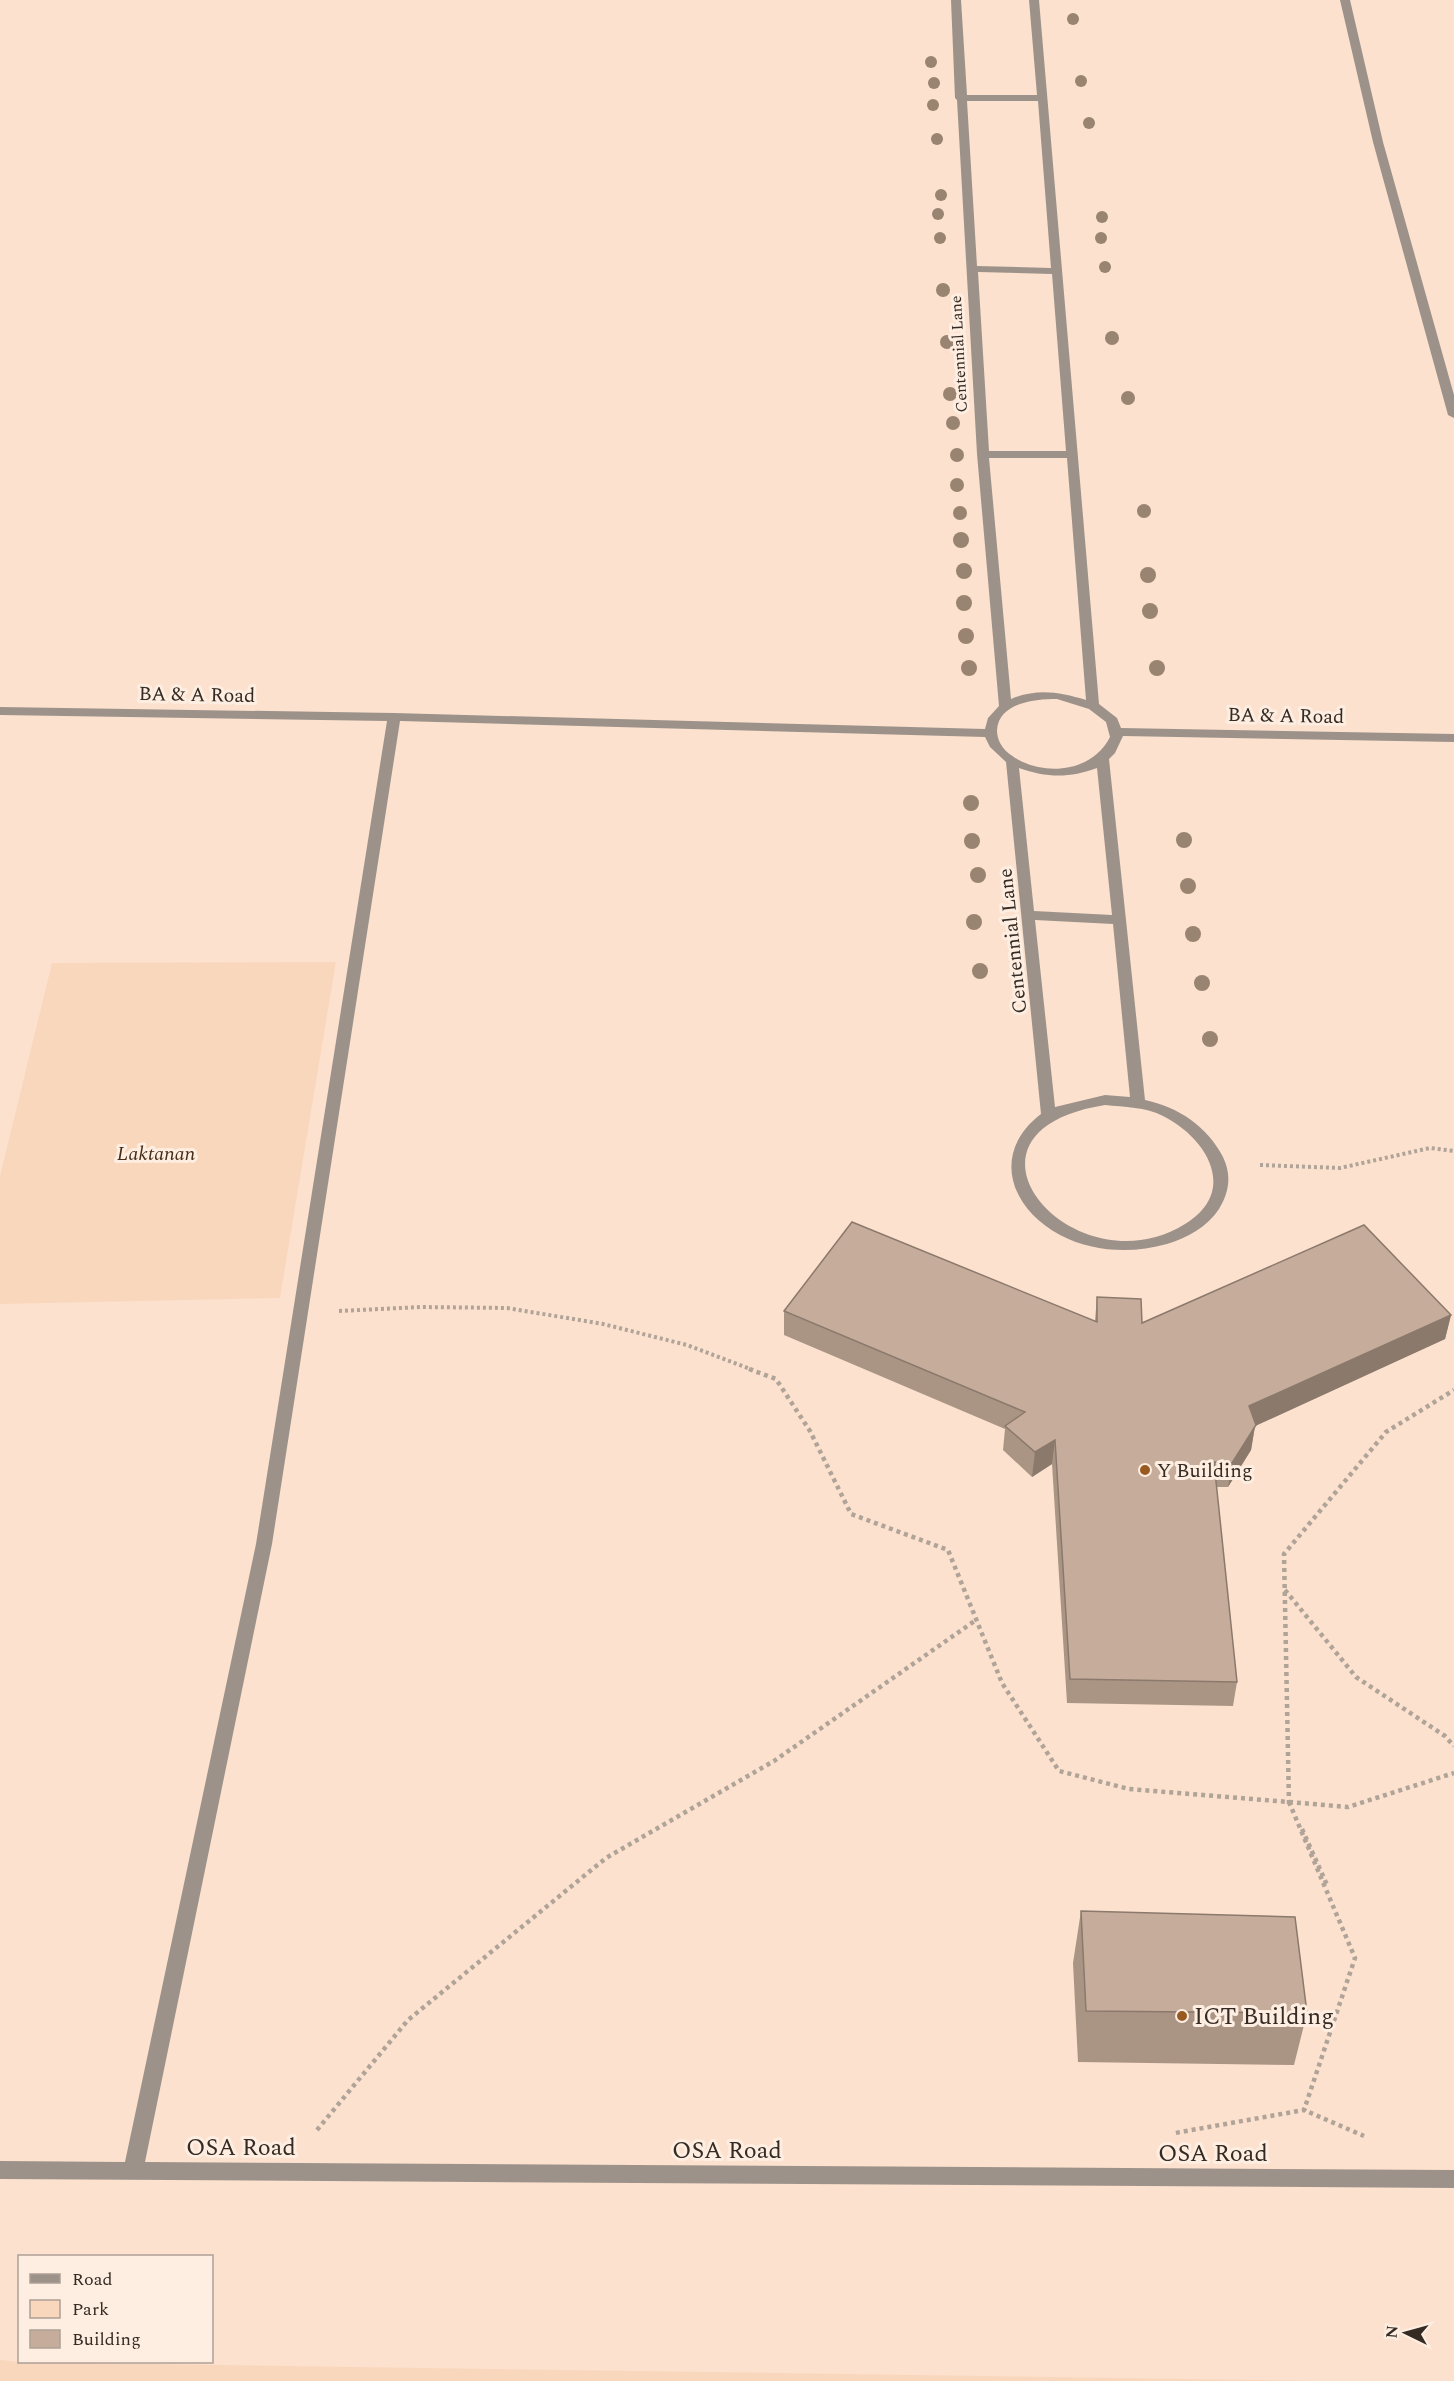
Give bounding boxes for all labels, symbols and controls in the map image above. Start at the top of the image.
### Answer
street label: Centennial Lane [944,295,974,413]
street label: BA & A Road [138,679,256,711]
street label: BA & A Road [1227,700,1345,732]
street label: Centennial Lane [990,867,1036,1015]
park label: Laktanan [117,1139,196,1169]
place label: Y Building [1157,1456,1253,1486]
marker: Y Building [1138,1463,1152,1477]
place label: ICT Building [1194,1999,1334,2035]
marker: ICT Building [1175,2009,1189,2023]
street label: OSA Road [186,2130,296,2166]
street label: OSA Road [672,2133,782,2169]
street label: OSA Road [1158,2136,1268,2172]
legend [18,2255,213,2363]
text: Road [72,2266,113,2293]
text: Park [72,2296,109,2323]
north arrow [1376,2303,1436,2363]
text: N [1380,2324,1405,2339]
text: Building [72,2326,141,2353]

